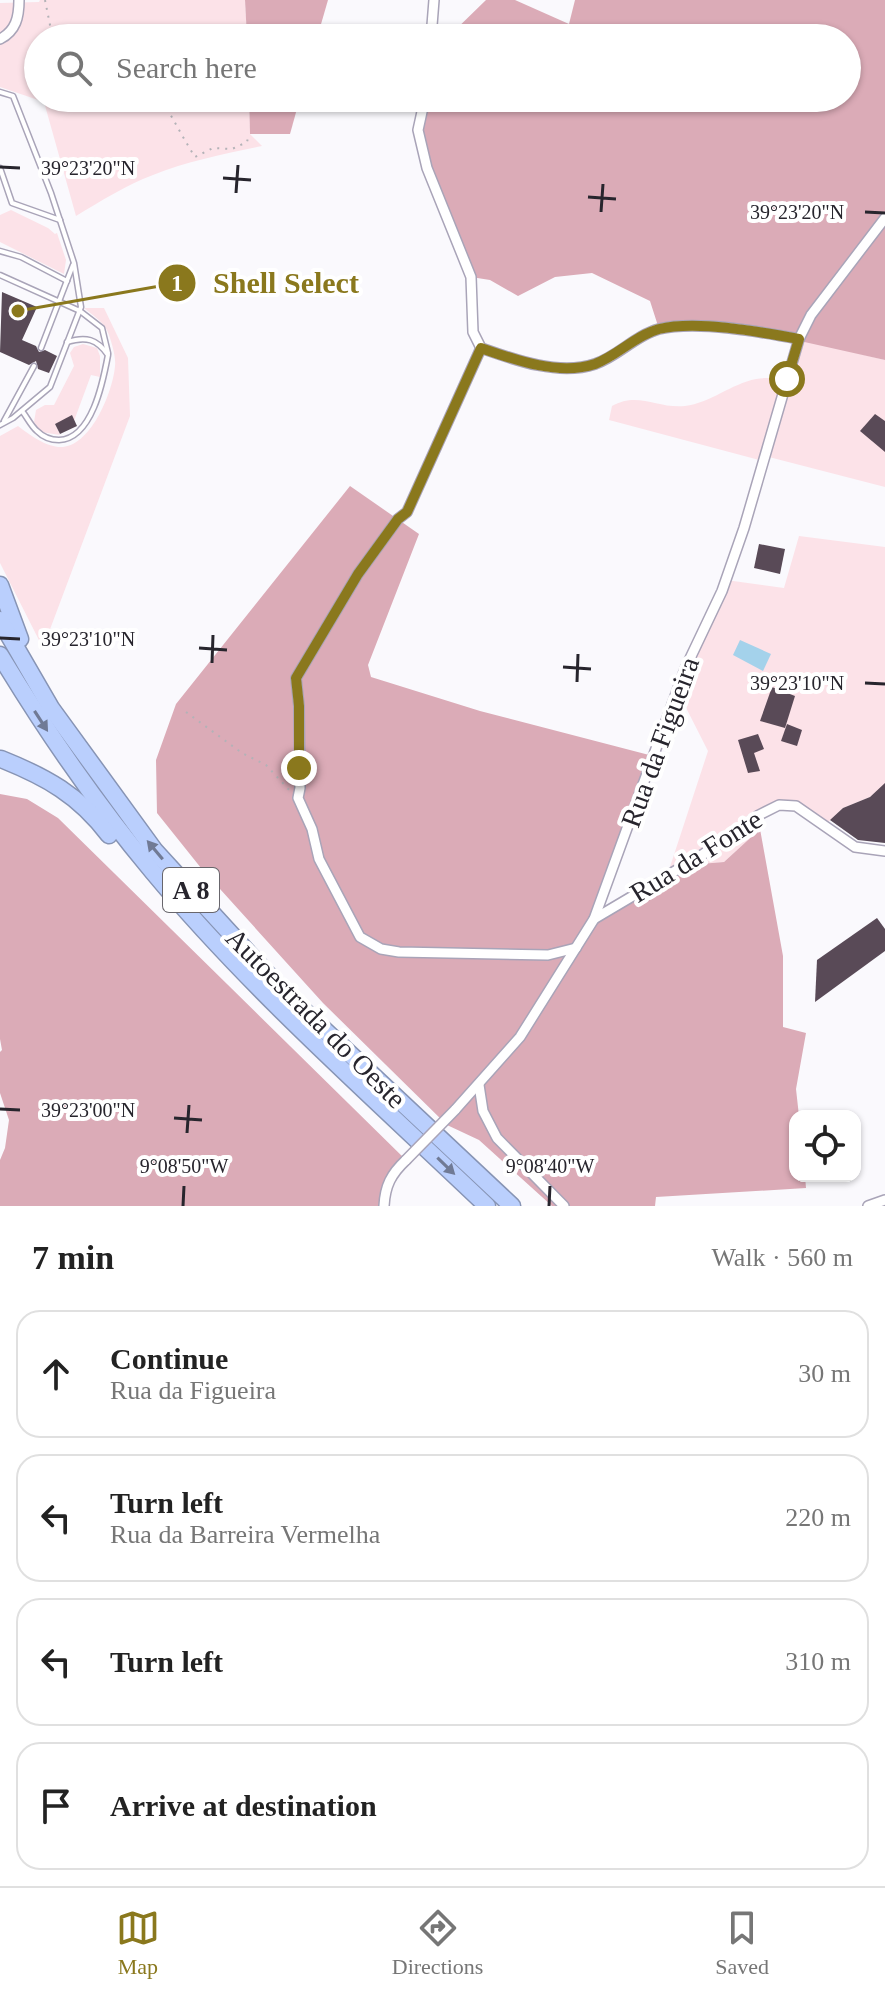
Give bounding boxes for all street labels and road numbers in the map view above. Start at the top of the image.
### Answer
street label: Rua da Figueira [615,652,705,831]
street label: Rua da Fonte [624,803,768,909]
road number: A 8 [163,868,219,912]
street label: Autoestrada do Oeste [220,922,412,1114]

